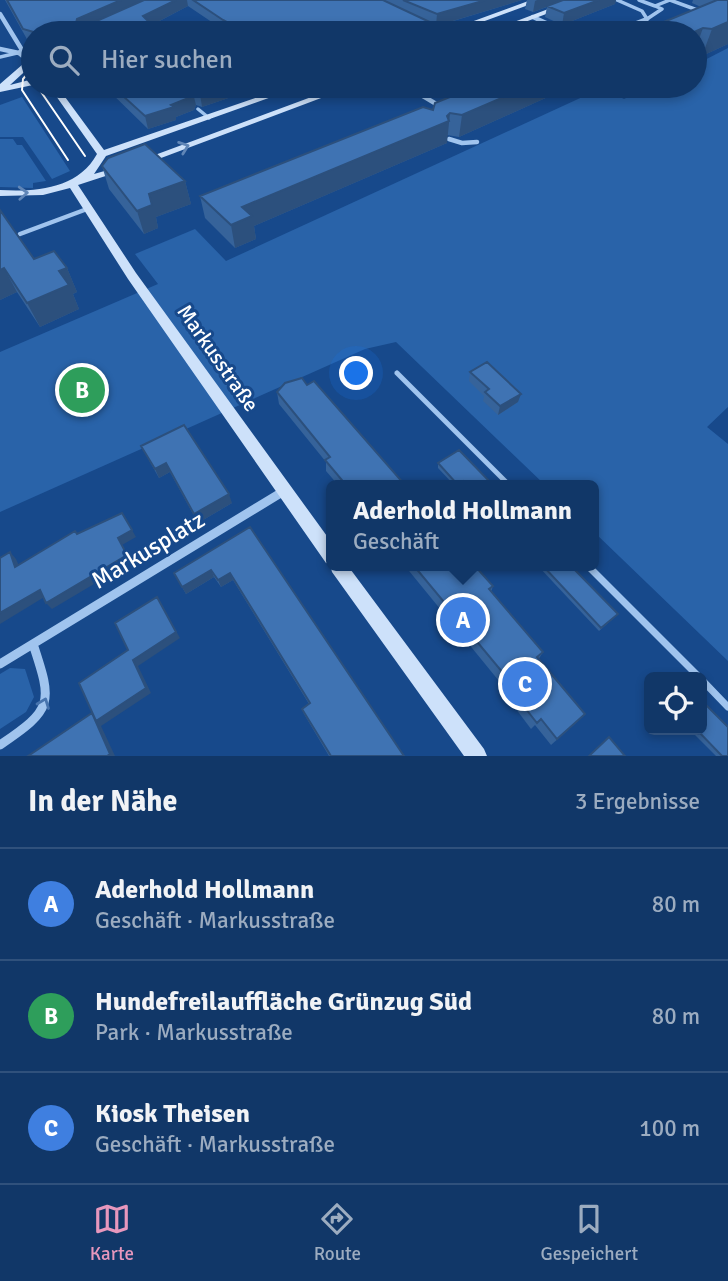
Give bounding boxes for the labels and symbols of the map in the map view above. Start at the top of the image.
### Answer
one-way arrow [177,141,189,155]
one-way arrow [18,186,29,201]
street label: Markusstraße [172,300,264,416]
your location [339,356,373,390]
pin: B [59,364,105,416]
street label: Markusplatz [86,504,210,596]
pin: A [440,594,486,646]
pin: C [502,658,548,710]
one-way arrow [36,697,50,710]

